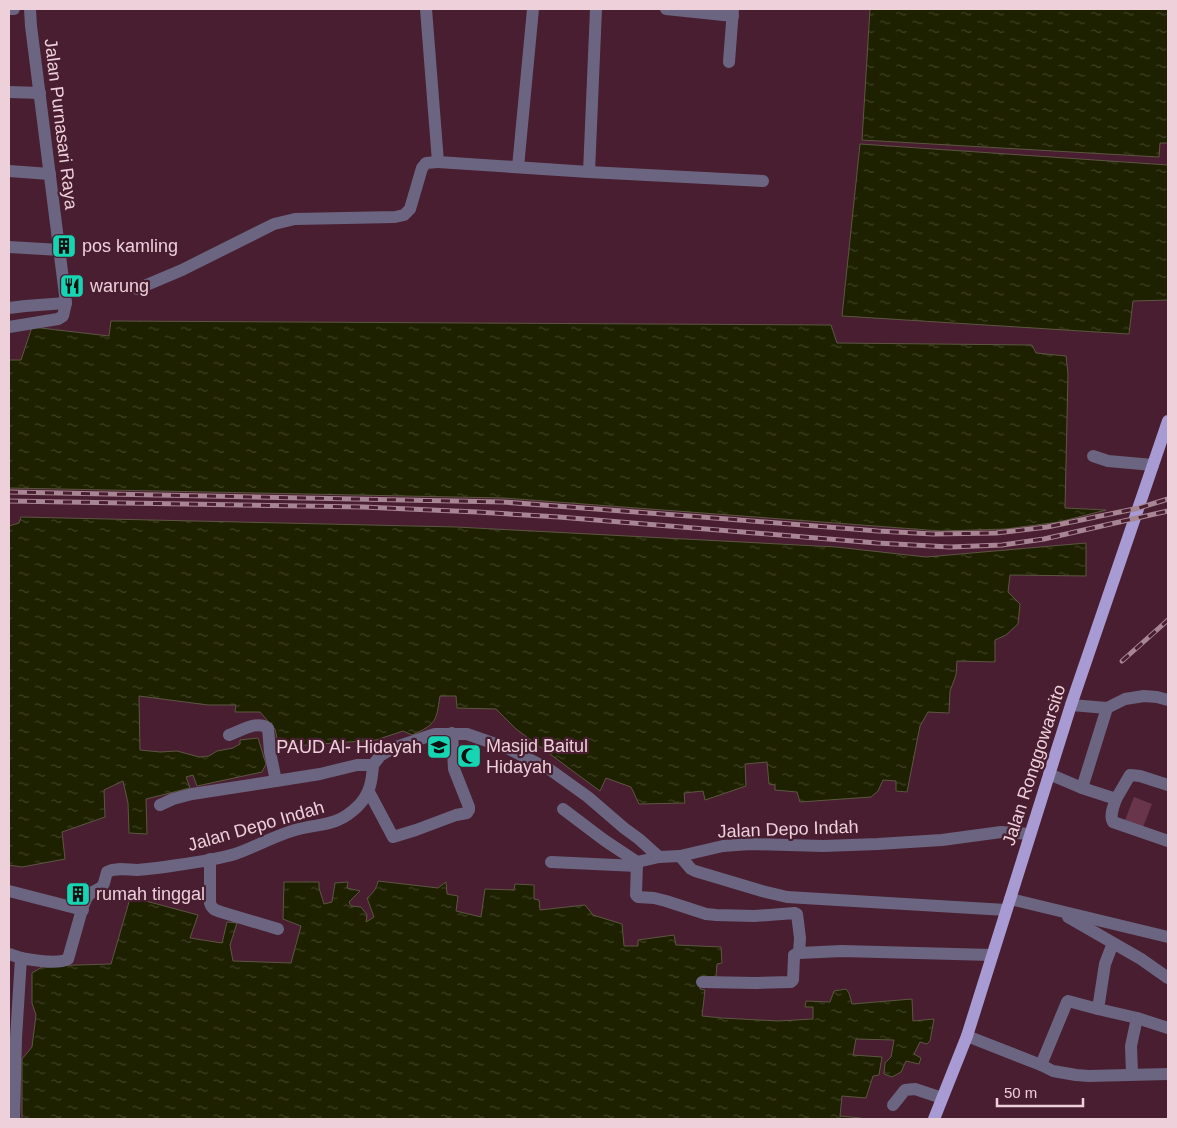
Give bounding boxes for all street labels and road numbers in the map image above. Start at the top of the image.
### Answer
street label: Jalan Purnasari Raya [41,37,82,212]
street label: Jalan Ronggowarsito [999,682,1069,848]
street label: Jalan Depo Indah [185,797,327,855]
street label: Jalan Depo Indah [717,817,859,841]

